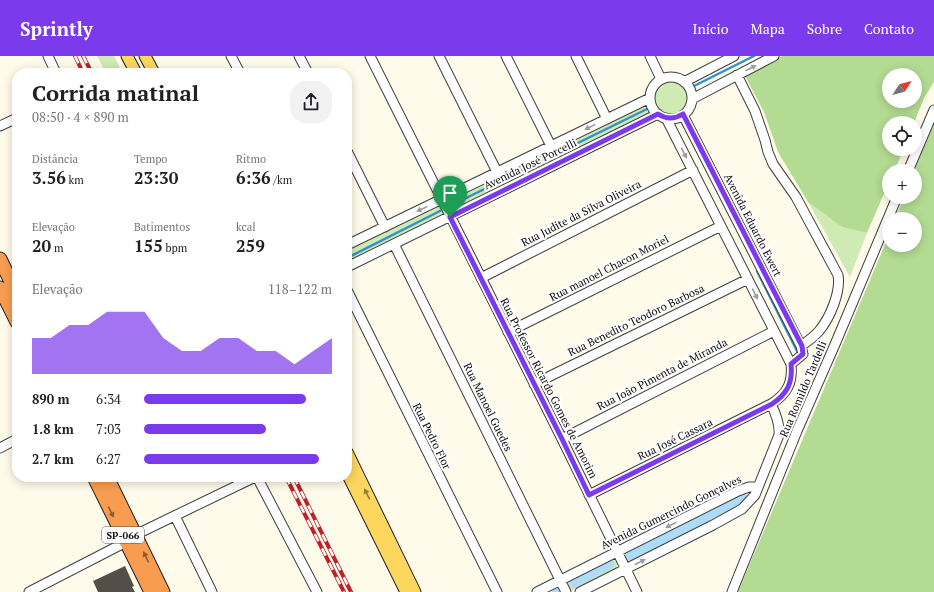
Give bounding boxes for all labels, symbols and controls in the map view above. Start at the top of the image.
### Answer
text: Sprintly [20,16,93,41]
text: Início [693,19,729,38]
text: Mapa [751,19,785,38]
text: Sobre [807,19,842,38]
text: Contato [864,19,914,38]
one-way arrow [745,65,757,71]
north arrow [882,68,922,108]
map controls [882,68,922,252]
text: Corrida matinal [32,78,199,107]
button: share [290,81,332,123]
text: 08:50 · 4 × 890 m [32,108,129,126]
button: locate [882,116,922,156]
one-way arrow [584,124,595,130]
street label: Avenida José Porcelli [481,135,579,193]
one-way arrow [681,147,687,158]
text: Distância [32,152,78,166]
text: Tempo [134,152,167,166]
text: Ritmo [236,152,266,166]
button: + [882,164,922,204]
text: 3.56 [32,166,66,189]
text: 23:30 [134,166,178,189]
text: 6:36 [236,166,271,189]
street label: Avenida Eduardo Ewert [721,171,785,279]
text: km [66,173,84,187]
text: /km [271,173,292,187]
pin [433,176,467,217]
street label: Rua Judite da Silva Oliveira [519,176,644,249]
icon: arrive [439,182,461,204]
one-way arrow [417,206,428,212]
button: − [882,212,922,252]
text: Elevação [32,220,75,234]
text: Batimentos [134,220,190,234]
text: kcal [236,220,256,234]
street label: Rua manoel Chacon Moriel [547,232,671,304]
text: 20 [32,234,51,257]
text: 155 [134,234,163,257]
text: 259 [236,234,265,257]
text: m [51,241,63,255]
text: bpm [163,241,187,255]
text: Elevação [32,280,83,298]
text: 118–122 m [268,280,332,298]
street label: Rua Benedito Teodoro Barbosa [566,281,707,359]
one-way arrow [752,288,758,299]
street label: Rua Professor Ricardo Gomes de Amorim [497,296,601,481]
street label: Rua João Pimenta de Miranda [594,335,730,413]
street label: Rua Romildo Tardelli [776,339,830,439]
street label: Rua Manoel Guedes [461,361,516,454]
text: 890 m [32,390,70,408]
text: 6:34 [96,390,121,408]
street label: Rua Pedro Flor [410,401,454,472]
street label: Rua José Cassara [635,415,715,463]
text: 1.8 km [32,420,74,438]
text: 7:03 [96,420,121,438]
text: 2.7 km [32,450,74,468]
text: 6:27 [96,450,121,468]
street label: Avenida Gumercindo Gonçalves [598,472,744,552]
one-way arrow [364,488,370,500]
one-way arrow [108,506,115,518]
one-way arrow [666,522,677,528]
road number: SP-066 [102,527,144,543]
one-way arrow [143,551,149,563]
one-way arrow [634,559,645,565]

